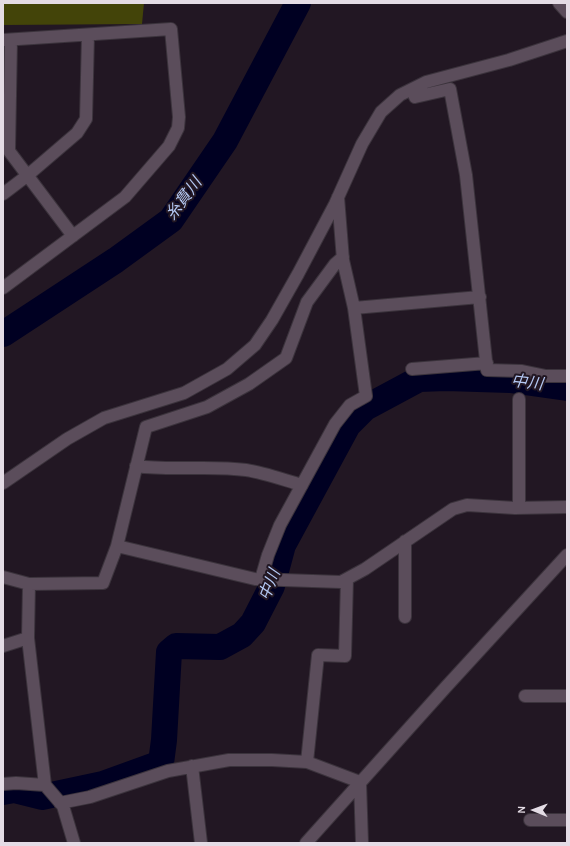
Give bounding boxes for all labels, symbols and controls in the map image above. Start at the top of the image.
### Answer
water label: 糸貫川 [162,174,206,224]
water label: 中川 [510,372,544,394]
water label: 中川 [255,567,285,603]
north arrow [514,790,554,830]
text: N [515,806,528,814]

